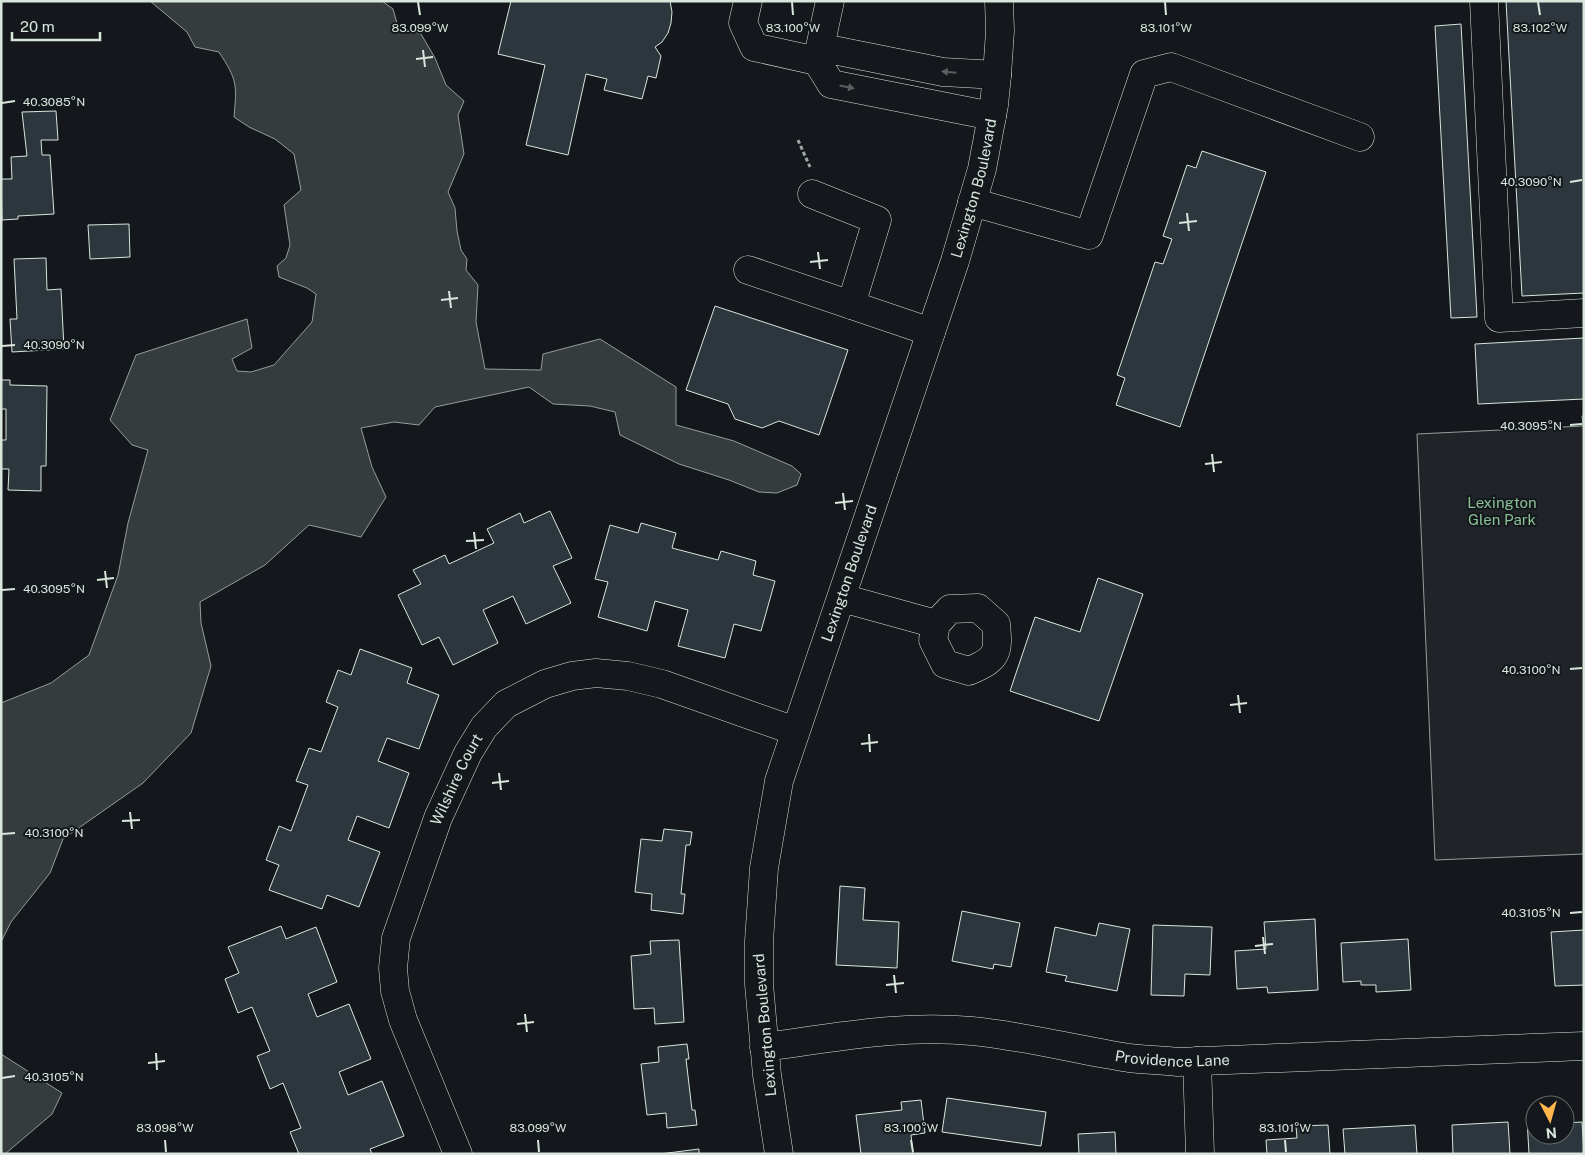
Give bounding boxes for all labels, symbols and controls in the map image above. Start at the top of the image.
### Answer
scale bar [12,10,100,42]
text: 20 m [20,18,55,35]
text: 83.099°W [391,21,449,35]
text: 83.100°W [766,21,821,35]
text: 83.101°W [1140,21,1193,35]
text: 83.102°W [1513,21,1568,35]
one-way arrow [940,68,956,76]
one-way arrow [839,83,854,91]
text: 40.3085°N [23,95,85,109]
street label: Lexington Boulevard [947,117,999,260]
text: 40.3090°N [1500,175,1562,189]
text: 40.3090°N [23,338,85,352]
text: 40.3095°N [1500,419,1562,433]
park label: Lexington Glen Park [1467,494,1537,528]
street label: Lexington Boulevard [818,502,880,644]
text: 40.3095°N [23,582,85,596]
text: 40.3100°N [1501,663,1561,677]
street label: Wilshire Court [427,730,486,828]
text: 40.3100°N [24,826,84,840]
text: 40.3105°N [1501,906,1561,920]
street label: Lexington Boulevard [750,953,779,1097]
street label: Providence Lane [1114,1047,1230,1070]
text: 40.3105°N [24,1070,84,1084]
north arrow [1525,1095,1575,1145]
text: 83.098°W [136,1121,194,1135]
text: 83.099°W [509,1121,567,1135]
text: 83.100°W [884,1121,939,1135]
text: 83.101°W [1259,1121,1312,1135]
text: N [1545,1124,1558,1141]

